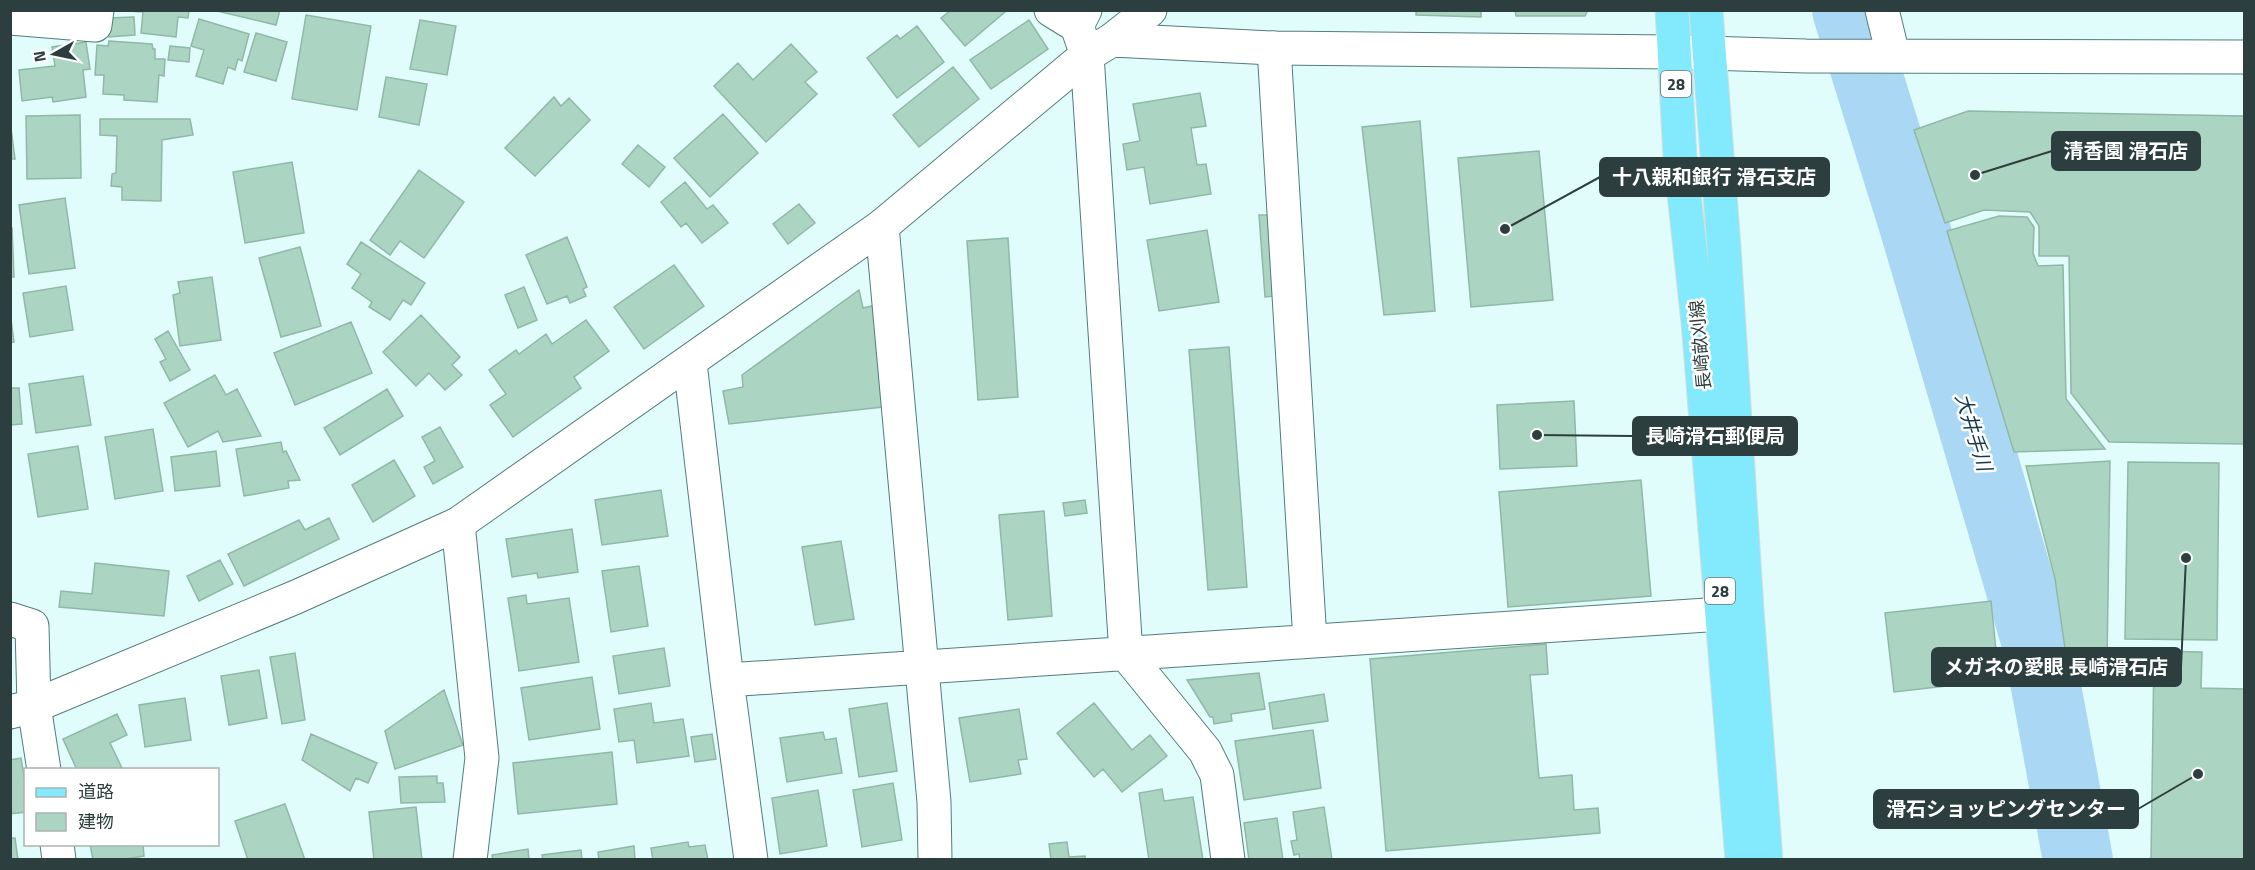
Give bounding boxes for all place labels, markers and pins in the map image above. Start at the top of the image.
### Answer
callout: 清香園 滑石店 [2052,132,2200,170]
callout: 十八親和銀行 滑石支店 [1600,158,1829,196]
callout: 長崎滑石郵便局 [1633,417,1797,455]
callout: メガネの愛眼 長崎滑石店 [1932,648,2181,686]
callout: 滑石ショッピングセンター [1874,790,2138,828]

